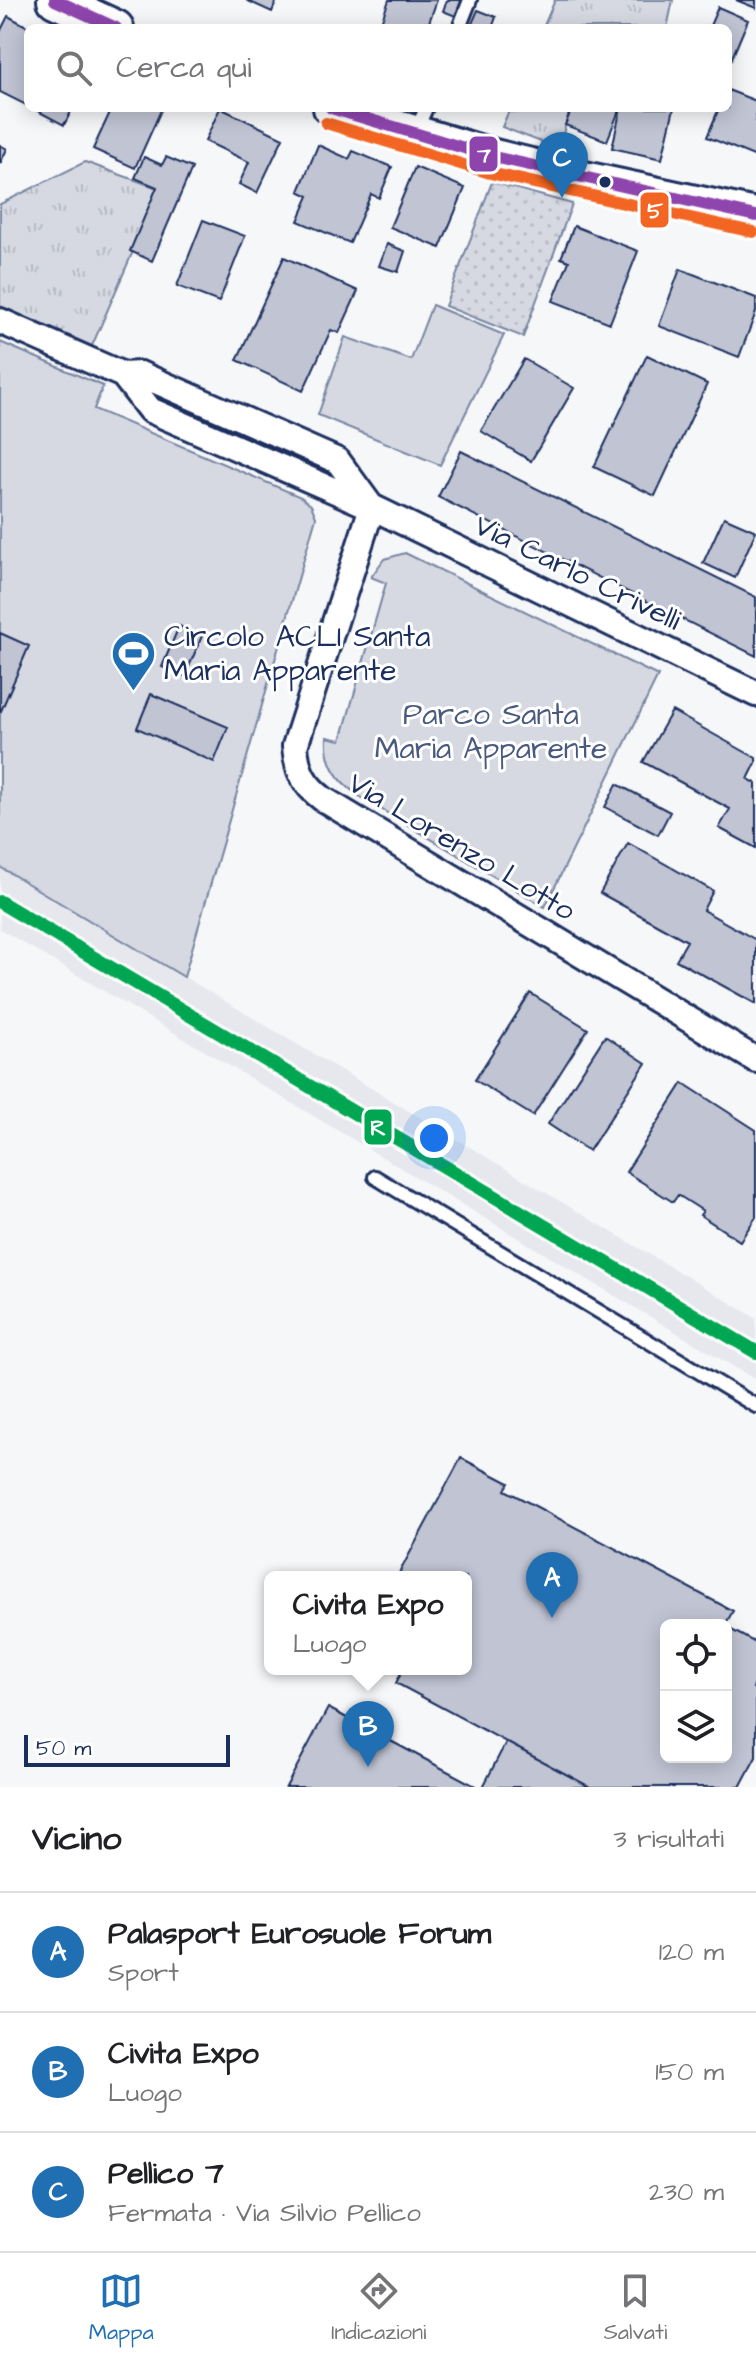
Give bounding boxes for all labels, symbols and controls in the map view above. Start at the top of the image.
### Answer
search box [24,24,732,112]
icon: search [52,46,96,90]
text: Cerca qui [116,47,251,89]
pin: C [536,132,588,198]
line badge: 7 [468,135,499,173]
text: 7 [476,140,491,171]
unlabelled marker [597,174,613,190]
line badge: 5 [639,191,670,229]
text: 5 [647,196,663,227]
street label: Via Carlo Crivelli [467,505,688,641]
place label: Circolo ACLI Santa Maria Apparente [164,616,431,692]
sports icon: Circolo ACLI Santa Maria Apparente [109,629,157,692]
park label: Parco Santa Maria Apparente [375,694,607,770]
street label: Via Lorenzo Lotto [340,762,583,932]
line badge: R [363,1108,393,1146]
text: R [370,1113,386,1144]
your location [414,1118,454,1158]
pin: A [526,1552,578,1618]
popup [264,1571,472,1675]
text: Civita Expo [293,1584,443,1626]
map controls [660,1619,732,1763]
button: locate [660,1619,732,1691]
text: Luogo [293,1626,367,1662]
button: layers [660,1691,732,1763]
pin: B [342,1701,394,1767]
scale bar [24,1731,230,1767]
text: 50 m [36,1733,91,1764]
text: Vicino [32,1815,121,1863]
text: 3 risultati [614,1821,724,1857]
text: Palasport Eurosuole Forum [108,1913,491,1955]
text: A [50,1934,66,1970]
text: 120 m [659,1934,724,1970]
text: Sport [108,1955,179,1991]
text: Civita Expo [108,2033,259,2075]
text: B [49,2054,67,2090]
text: 150 m [655,2054,724,2090]
text: Luogo [108,2075,182,2111]
text: Pellico 7 [108,2153,224,2195]
text: C [49,2174,67,2210]
text: 230 m [649,2174,724,2210]
text: Fermata · Via Silvio Pellico [108,2195,421,2231]
tab: Mappa [89,2269,154,2348]
tab: Indicazioni [331,2269,426,2348]
tab: Salvati [604,2269,667,2348]

